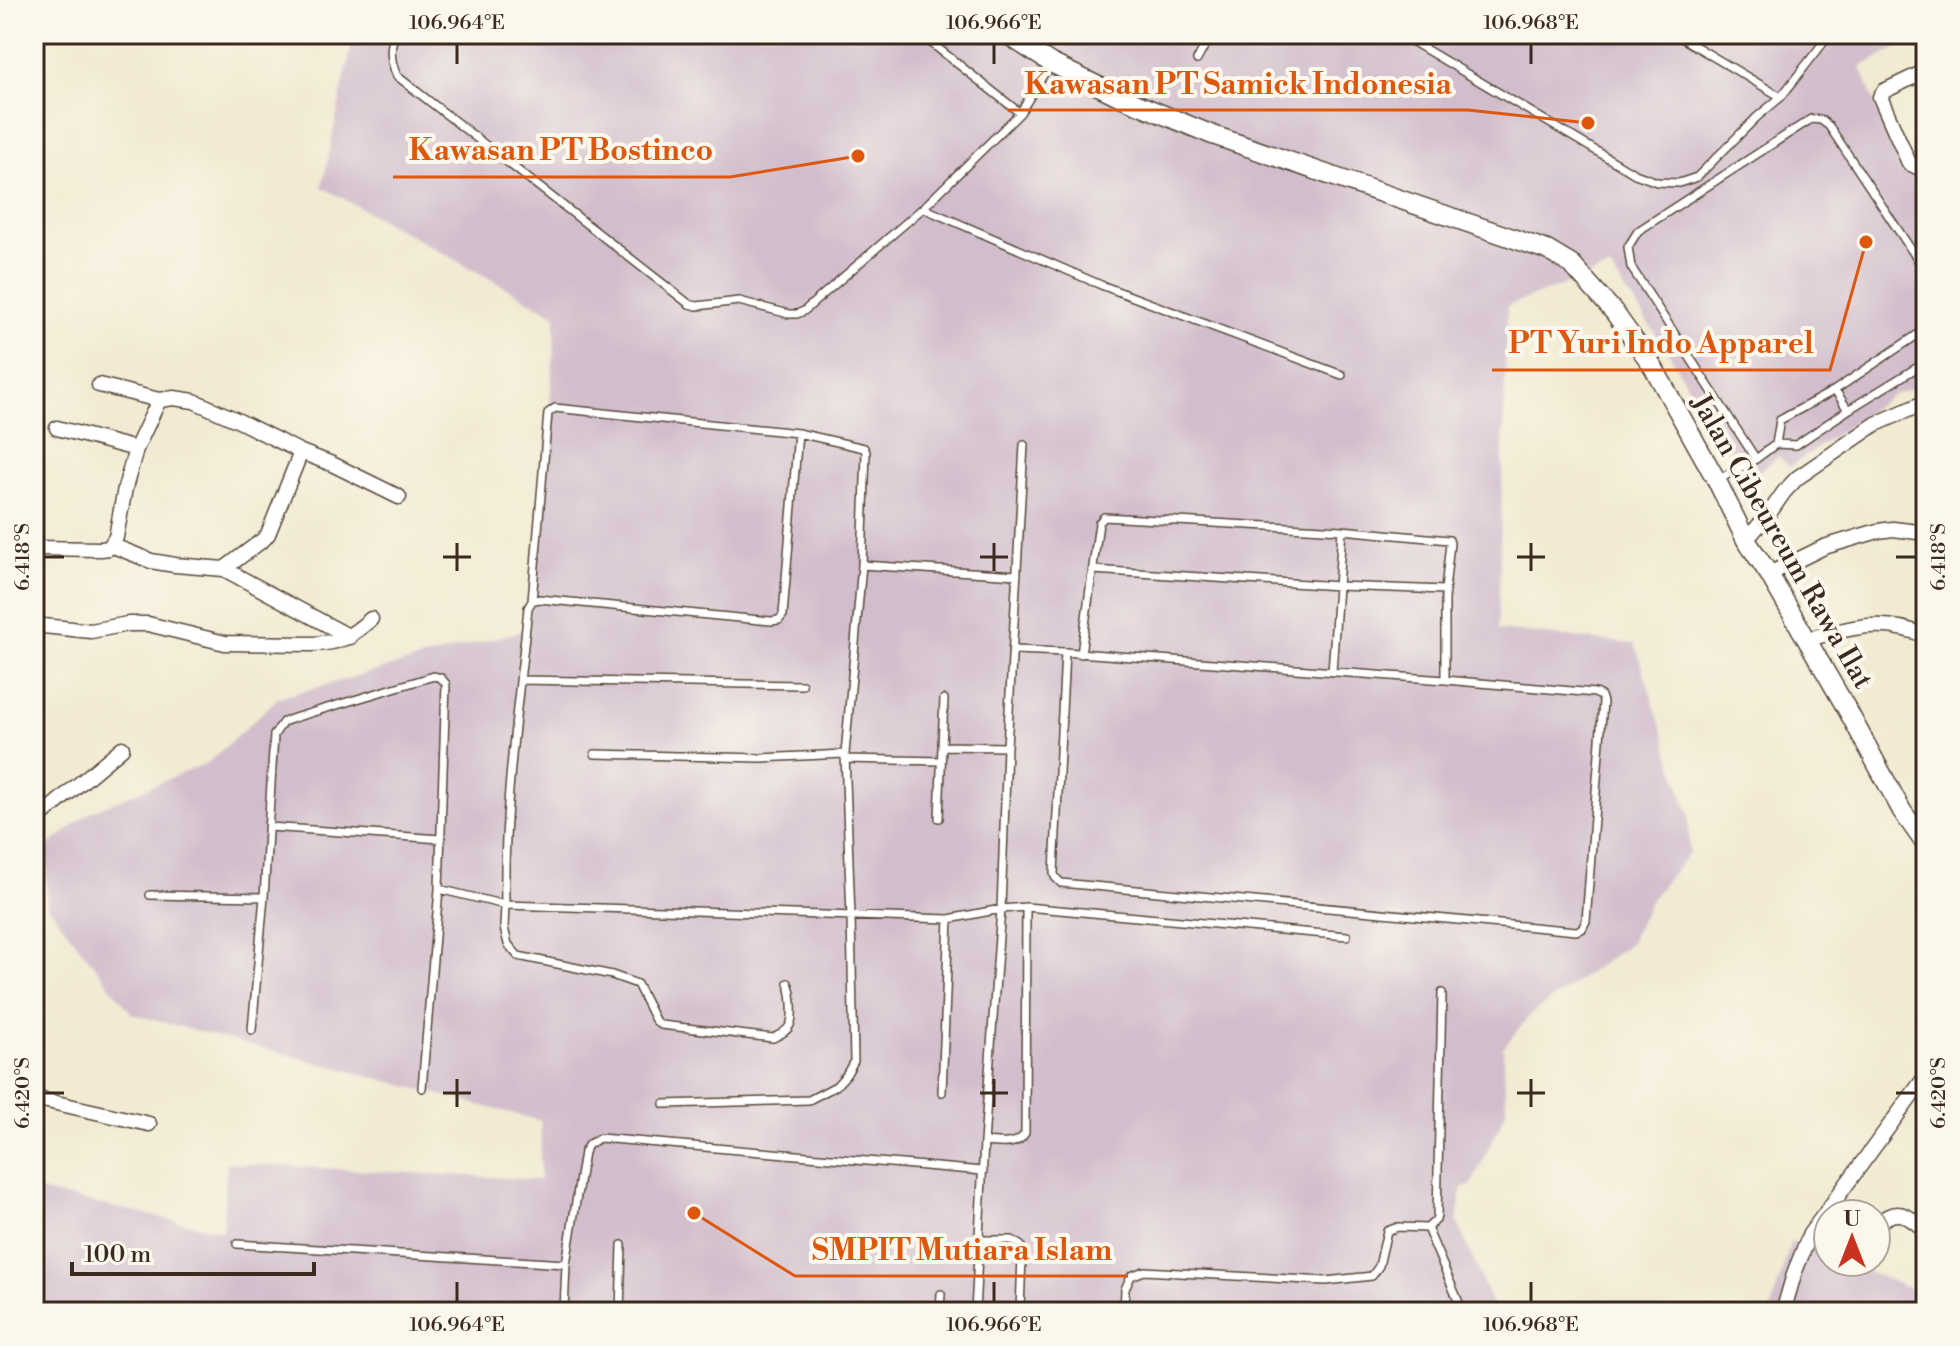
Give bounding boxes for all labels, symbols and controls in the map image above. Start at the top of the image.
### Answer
text: 106.964°E [409,11,505,36]
text: 106.966°E [946,11,1042,36]
text: 106.968°E [1483,11,1579,36]
callout: Kawasan PT Samick Indonesia [1008,56,1468,110]
text: Kawasan PT Samick Indonesia [1024,66,1453,104]
callout: Kawasan PT Bostinco [393,123,730,177]
text: Kawasan PT Bostinco [409,132,713,170]
callout: PT Yuri Indo Apparel [1492,316,1830,370]
text: PT Yuri Indo Apparel [1508,325,1814,363]
street label: Jalan Cibeureum Rawa Ilat [1682,387,1880,695]
text: 6.418°S [11,523,36,591]
text: 6.418°S [1927,523,1952,591]
text: 6.420°S [11,1057,36,1129]
text: 6.420°S [1927,1057,1952,1129]
north arrow [1812,1198,1892,1278]
text: U [1843,1206,1861,1233]
callout: SMPIT Mutiara Islam [795,1222,1128,1276]
scale bar [72,1226,314,1276]
text: SMPIT Mutiara Islam [812,1232,1112,1270]
text: 100 m [84,1240,151,1270]
text: 106.964°E [409,1313,505,1338]
text: 106.966°E [946,1313,1042,1338]
text: 106.968°E [1483,1313,1579,1338]

